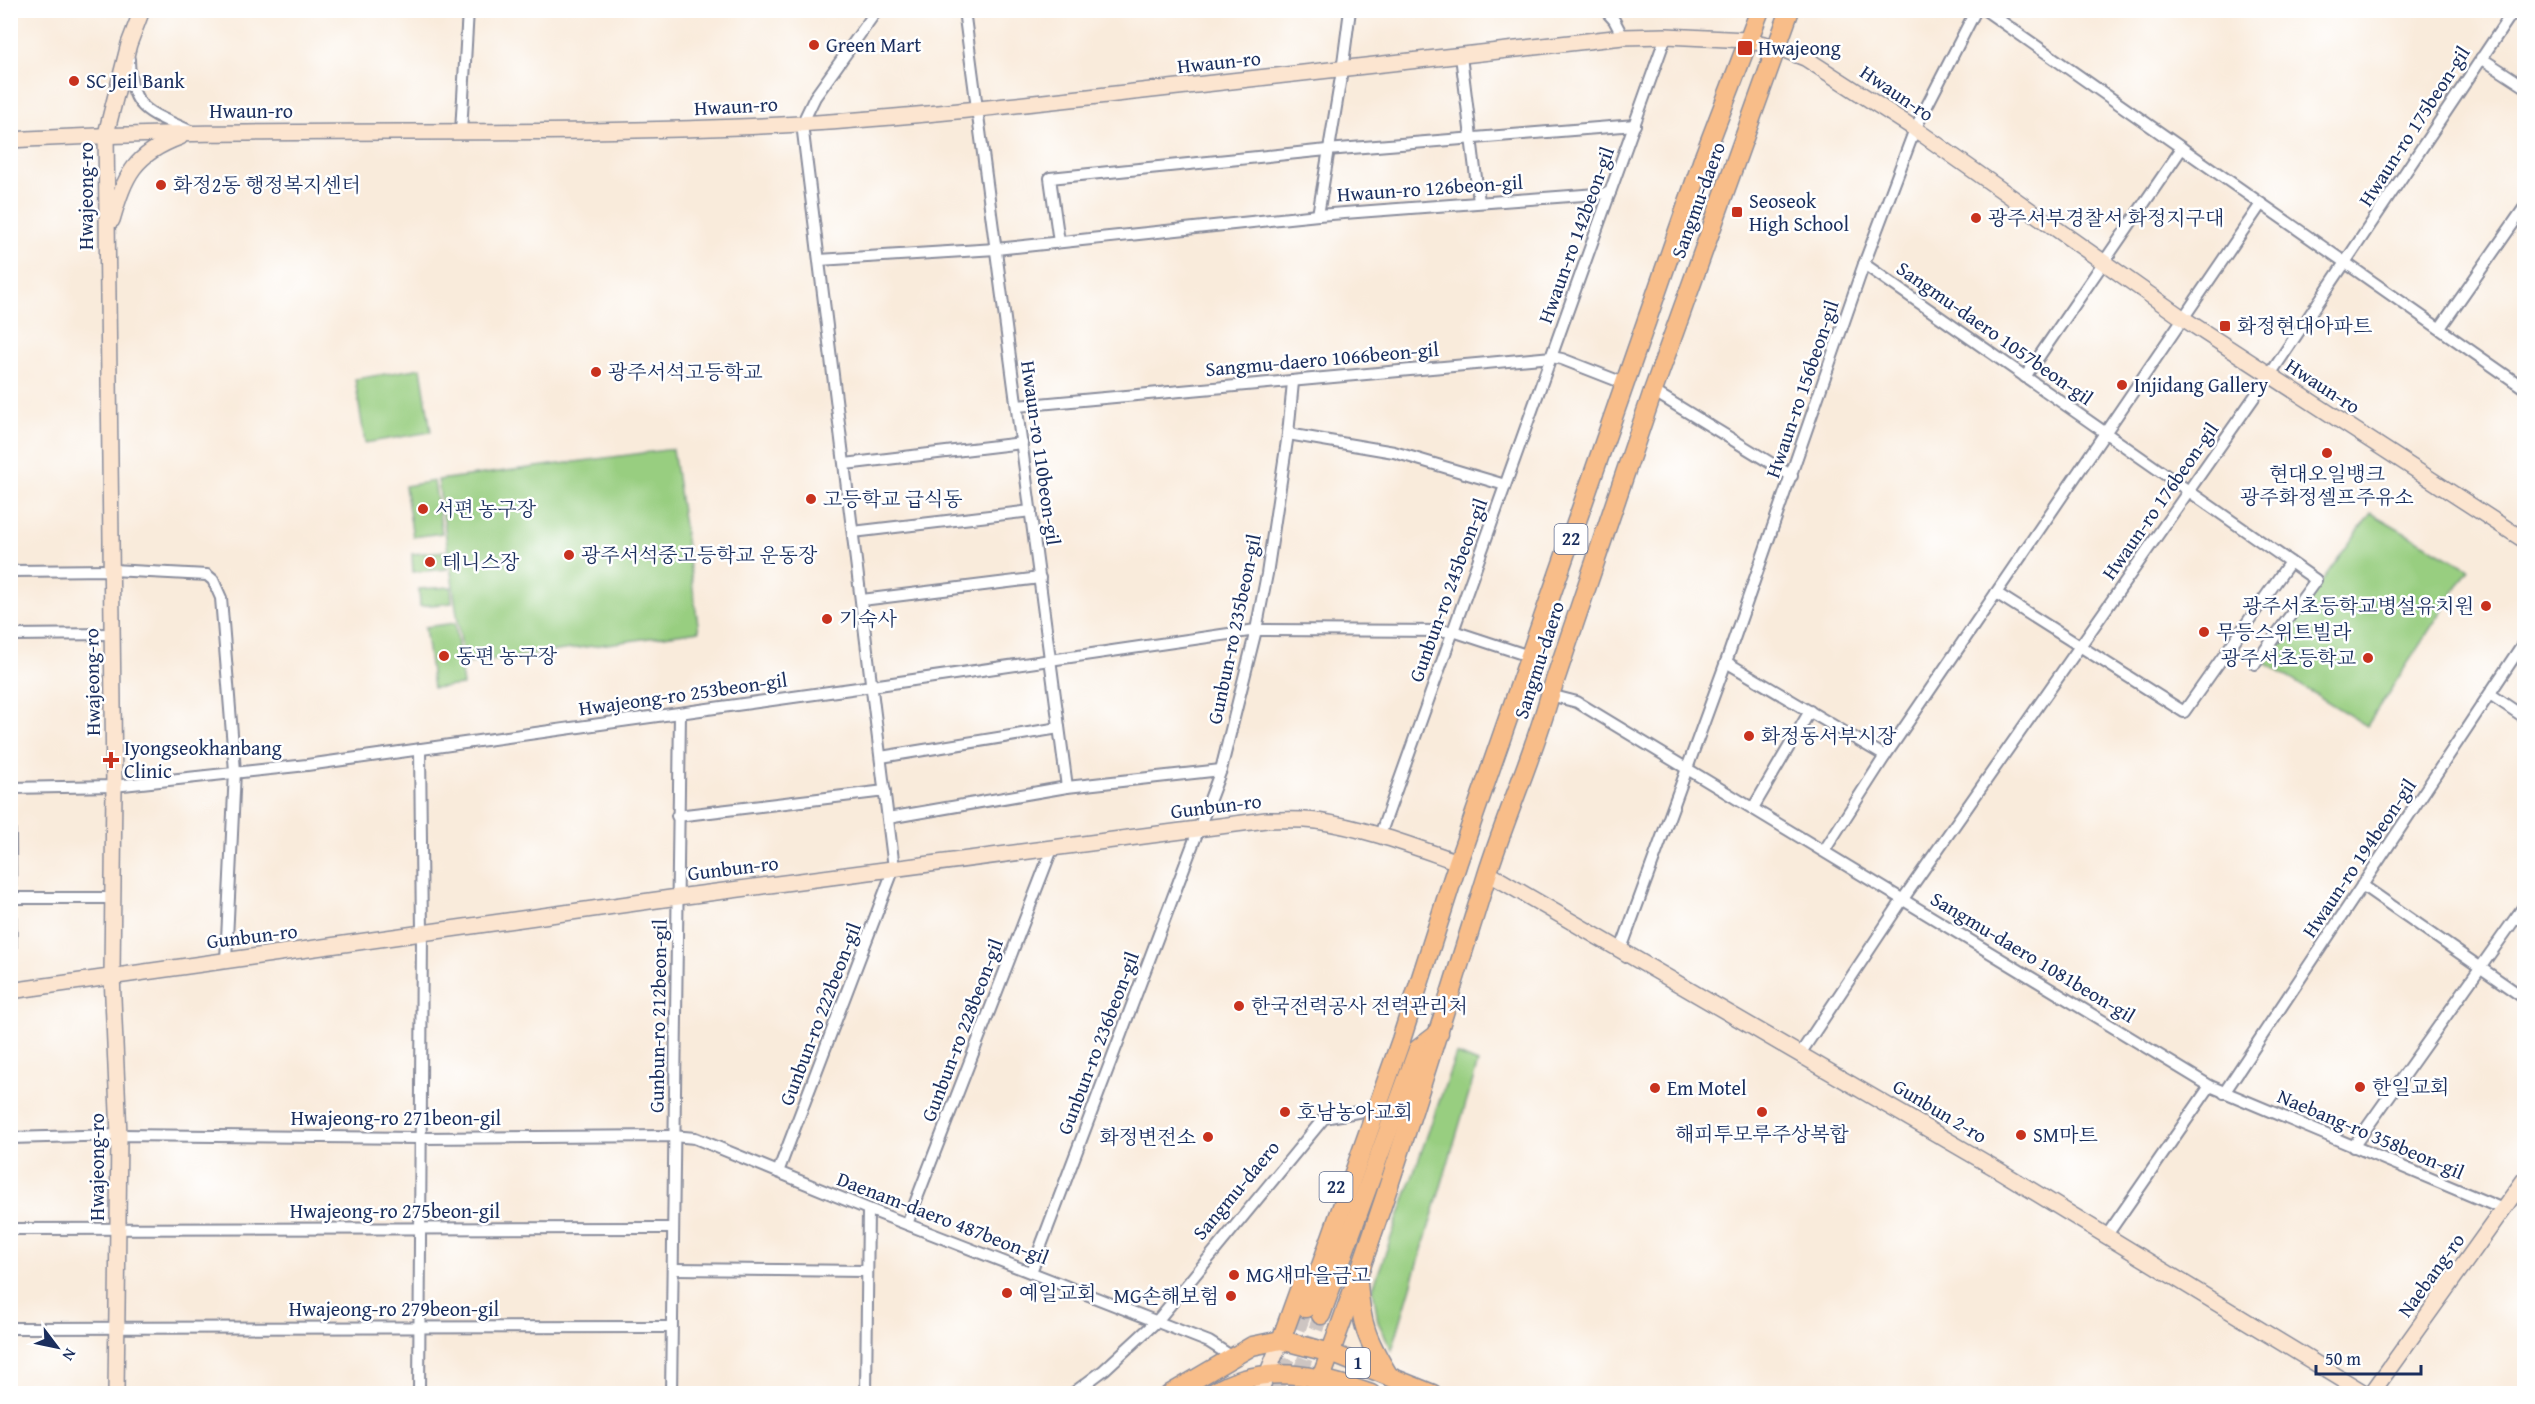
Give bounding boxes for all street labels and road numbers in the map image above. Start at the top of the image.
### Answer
street label: Hwaun-ro 175beon-gil [2351,39,2477,212]
street label: Hwaun-ro [1176,43,1262,80]
street label: Hwaun-ro [1854,57,1940,128]
street label: Hwaun-ro [693,89,779,122]
street label: Hwaun-ro [209,96,293,125]
street label: Sangmu-daero [1663,138,1732,262]
street label: Hwajeong-ro [71,142,100,250]
street label: Hwaun-ro 142beon-gil [1530,142,1621,327]
street label: Hwaun-ro 126beon-gil [1336,167,1524,208]
street label: Sangmu-daero 1057beon-gil [1891,254,2100,412]
street label: Hwaun-ro 156beon-gil [1758,296,1846,482]
street label: Sangmu-daero 1066beon-gil [1204,334,1440,383]
street label: Hwaun-ro [2280,351,2366,421]
street label: Hwaun-ro 110beon-gil [1014,359,1069,548]
street label: Hwaun-ro 176beon-gil [2094,416,2225,585]
street label: Gunbun-ro 245beon-gil [1401,493,1494,686]
road number: 22 [1554,524,1588,554]
street label: Gunbun-ro 235beon-gil [1199,531,1268,727]
street label: Sangmu-daero [1506,597,1571,722]
street label: Hwajeong-ro [76,628,107,736]
street label: Hwajeong-ro 253beon-gil [577,664,789,722]
street label: Hwaun-ro 194beon-gil [2295,772,2423,943]
street label: Gunbun-ro [1169,786,1263,825]
street label: Gunbun-ro [686,848,780,887]
street label: Sangmu-daero 1081beon-gil [1925,884,2141,1030]
street label: Gunbun-ro [205,916,299,955]
street label: Gunbun-ro 212beon-gil [641,918,674,1113]
street label: Gunbun-ro 222beon-gil [771,918,868,1109]
street label: Gunbun-ro 228beon-gil [913,934,1010,1125]
street label: Gunbun-ro 236beon-gil [1049,947,1146,1138]
street label: Gunbun 2-ro [1888,1071,1993,1150]
street label: Naebang-ro 358beon-gil [2273,1081,2469,1186]
street label: Hwajeong-ro 271beon-gil [291,1103,502,1132]
street label: Hwajeong-ro [82,1113,111,1221]
street label: Sangmu-daero [1185,1134,1286,1246]
street label: Daenam-daero 487beon-gil [833,1164,1054,1272]
road number: 22 [1320,1172,1352,1202]
street label: Hwajeong-ro 275beon-gil [290,1196,501,1225]
street label: Naebang-ro [2390,1227,2471,1323]
street label: Hwajeong-ro 279beon-gil [289,1294,500,1323]
road number: 1 [1346,1348,1370,1378]

